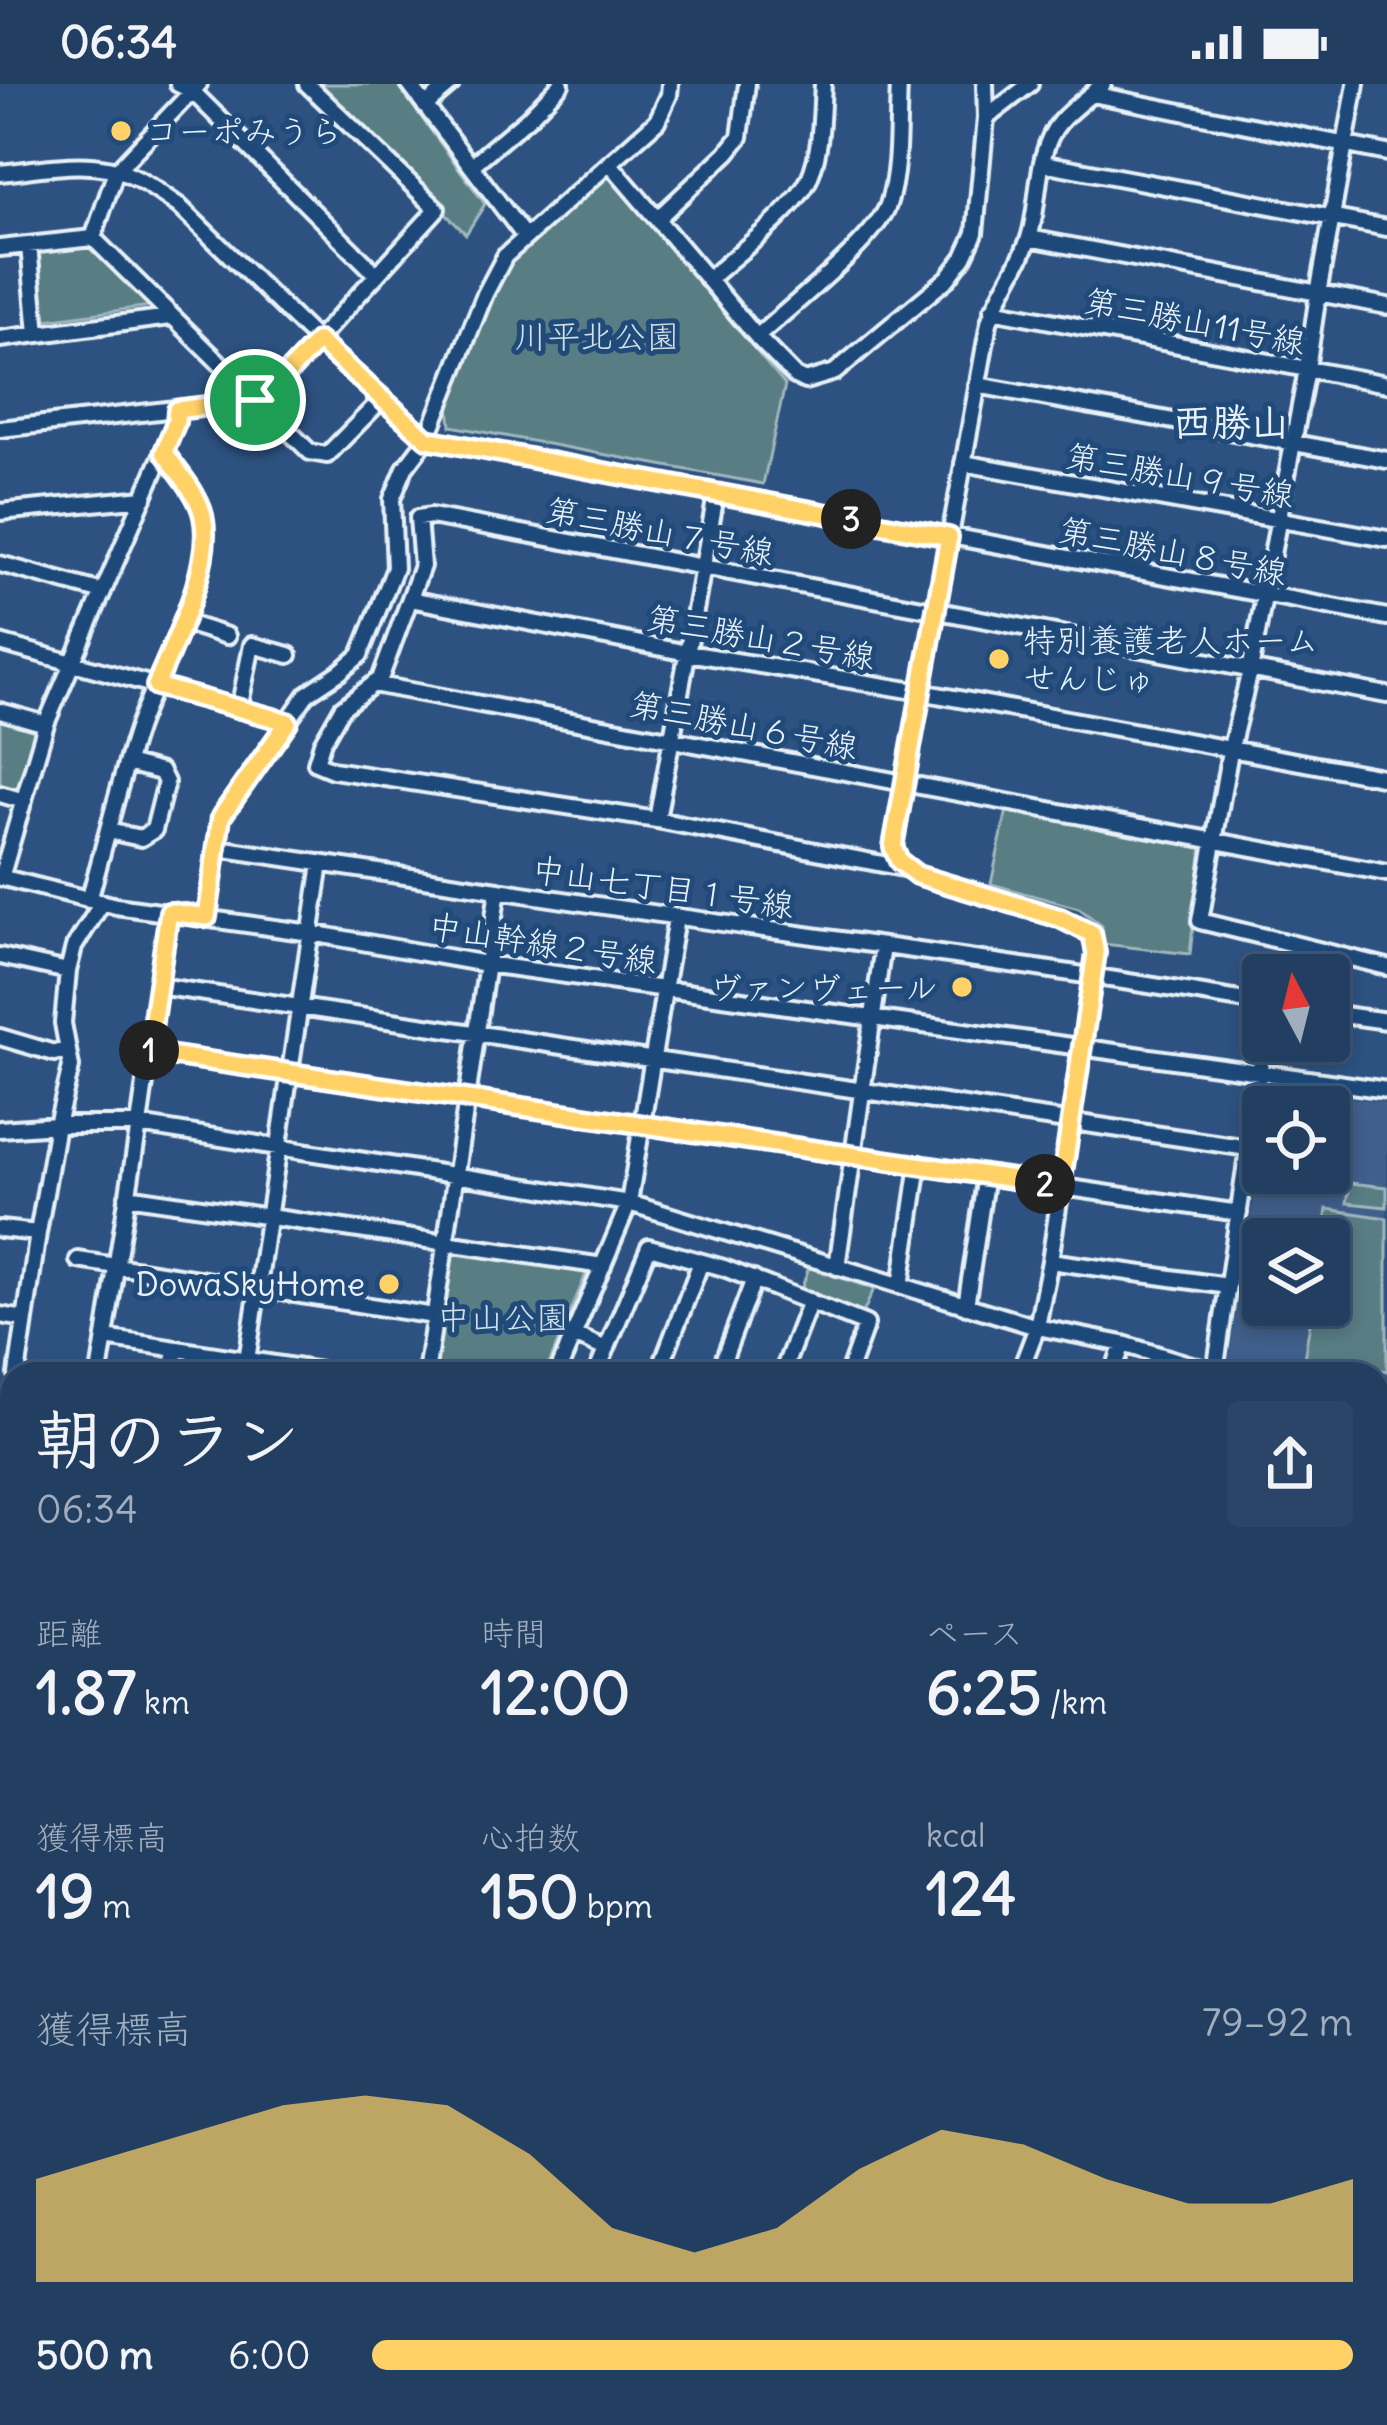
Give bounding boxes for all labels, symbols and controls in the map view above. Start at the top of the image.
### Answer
text: 06:34 [60,14,177,70]
place label: コーポみうら [145,110,343,152]
marker: コーポみうら [108,118,134,144]
street label: 第三勝山11号線 [1081,279,1309,363]
park label: 川平北公園 [515,315,680,357]
pin [204,349,306,451]
icon: arrive [222,367,288,433]
district label: 西勝山 [1172,398,1290,447]
street label: 第三勝山９号線 [1063,434,1297,516]
street label: 第三勝山７号線 [543,488,777,574]
pin: 3 [821,489,881,549]
text: 3 [842,498,860,540]
street label: 第三勝山８号線 [1056,508,1290,594]
street label: 第三勝山２号線 [644,596,878,678]
place label: 特別養護老人ホーム せんじゅ [1023,619,1319,699]
marker: 特別養護老人ホーム せんじゅ [986,646,1012,672]
street label: 第三勝山６号線 [627,682,861,768]
street label: 中山七丁目１号線 [529,848,797,926]
street label: 中山幹線２号線 [426,904,660,982]
north arrow [1242,954,1350,1062]
map controls [1242,954,1350,1326]
place label: ヴァンヴェール [709,966,938,1008]
marker: ヴァンヴェール [949,974,975,1000]
pin: 1 [119,1020,179,1080]
text: 1 [142,1029,156,1071]
button: locate [1242,1086,1350,1194]
pin: 2 [1015,1154,1075,1214]
text: 2 [1036,1163,1054,1205]
button: layers [1242,1218,1350,1326]
place label: DowaSkyHome [135,1263,365,1305]
marker: DowaSkyHome [376,1271,402,1297]
park label: 中山公園 [437,1296,569,1338]
text: 朝のラン [36,1398,300,1481]
button: share [1227,1401,1353,1527]
text: 06:34 [36,1485,138,1534]
text: 距離 [36,1612,102,1654]
text: 時間 [481,1612,547,1654]
text: ペース [926,1612,1023,1654]
text: 1.87 [36,1655,136,1730]
text: 12:00 [481,1655,630,1730]
text: 6:25 [926,1655,1042,1730]
text: km [136,1681,190,1723]
text: /km [1042,1681,1107,1723]
text: kcal [926,1814,985,1856]
text: 獲得標高 [36,1816,168,1858]
text: 心拍数 [481,1816,580,1858]
text: 124 [926,1856,1016,1931]
text: 19 [36,1859,94,1934]
text: 150 [481,1859,579,1934]
text: m [94,1885,131,1927]
text: bpm [579,1885,653,1927]
text: 79–92 m [1202,1998,1353,2047]
text: 獲得標高 [36,2005,192,2054]
text: 500 m [36,2331,153,2380]
text: 6:00 [228,2331,311,2380]

